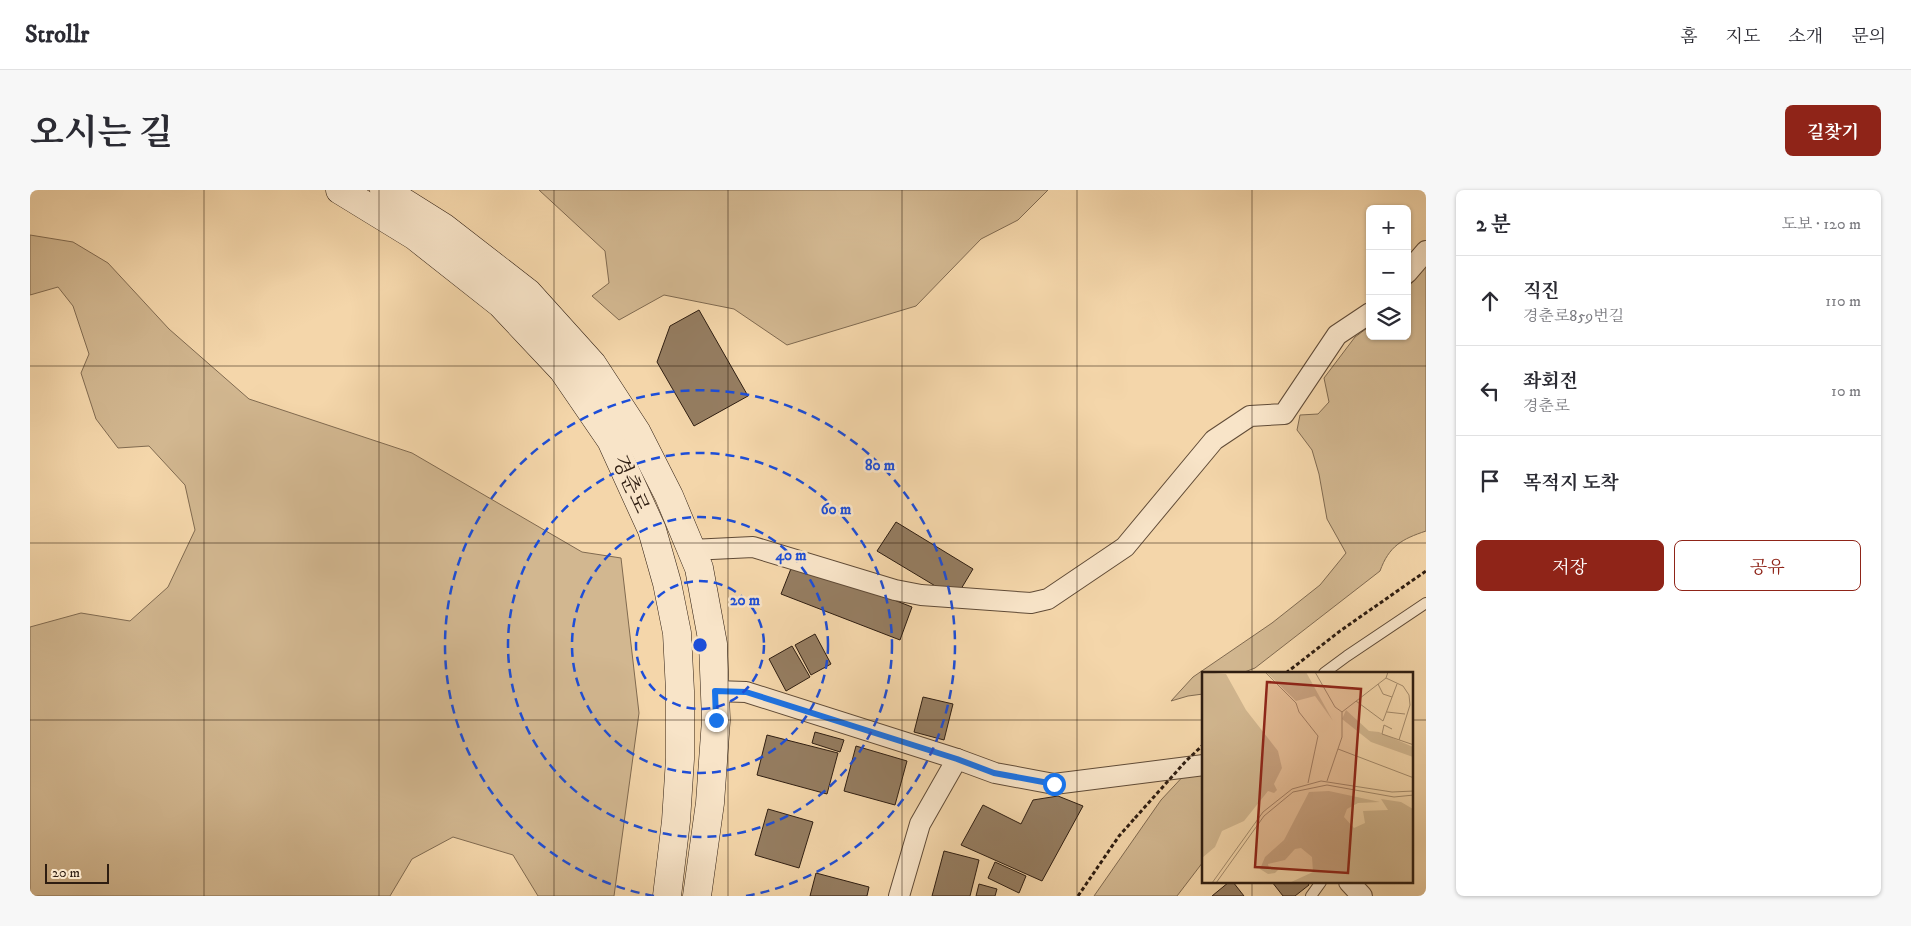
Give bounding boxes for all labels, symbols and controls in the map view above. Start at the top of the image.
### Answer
text: Strollr [25,20,89,50]
text: 홈 [1680,26,1698,48]
text: 지도 [1726,26,1760,48]
text: 소개 [1788,26,1823,48]
text: 문의 [1851,26,1886,48]
button: 길찾기 [1785,105,1881,156]
text: 오시는 길 [30,112,173,156]
map controls [1366,205,1411,340]
button: + [1366,205,1411,250]
text: 2 분 [1476,212,1511,238]
text: 도보 · 120 m [1782,214,1861,234]
button: − [1366,250,1411,295]
text: 직진 [1523,280,1560,303]
icon: ahead [1476,287,1504,315]
text: 110 m [1825,291,1861,311]
button: layers [1366,295,1411,340]
text: 경춘로859번길 [1523,306,1624,326]
text: 좌회전 [1523,370,1578,393]
icon: left [1476,377,1504,405]
text: 10 m [1831,381,1861,401]
text: 경춘로 [1523,396,1569,416]
street label: 경춘로 [606,451,654,517]
text: 80 m [865,456,896,475]
icon: arrive [1476,467,1504,495]
text: 목적지 도착 [1523,472,1619,495]
text: 60 m [821,500,852,519]
button: 저장 [1476,540,1664,591]
button: 공유 [1674,540,1861,591]
text: 40 m [774,546,807,565]
text: 20 m [730,591,761,610]
centre of rings [691,636,709,654]
inset map [1202,672,1414,884]
route end [705,709,728,732]
route start [1043,773,1066,796]
scale bar [45,861,109,884]
text: 20 m [52,864,80,882]

